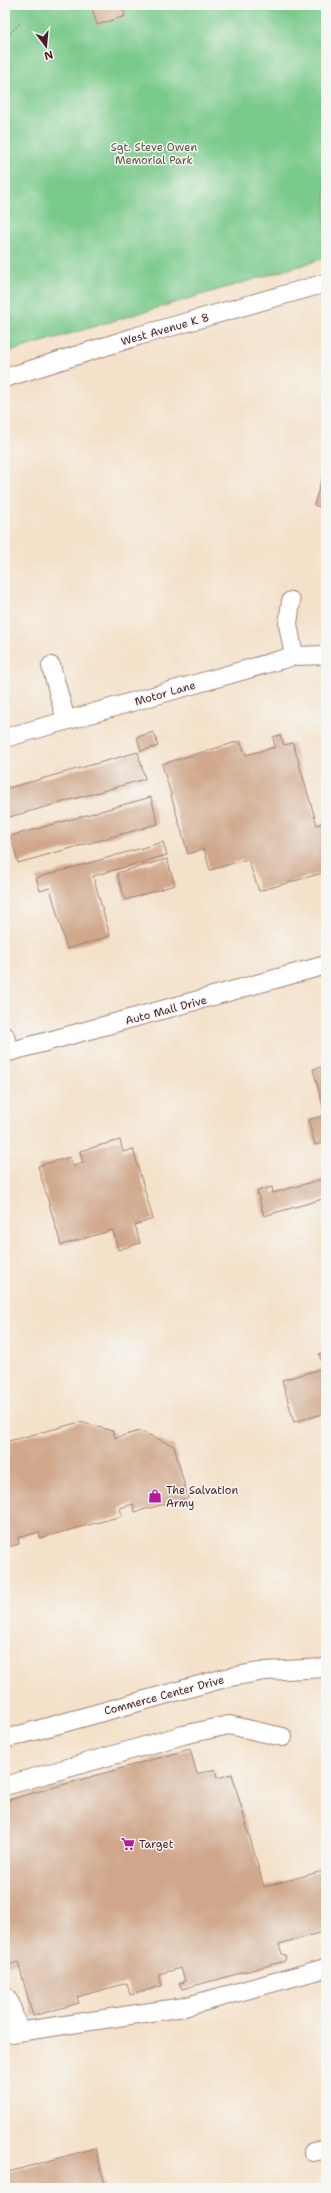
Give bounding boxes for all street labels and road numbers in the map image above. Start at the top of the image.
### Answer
street label: West Avenue K 8 [119,310,211,349]
street label: Motor Lane [133,678,197,709]
street label: Auto Mall Drive [124,992,209,1029]
street label: Commerce Center Drive [102,1672,226,1719]

